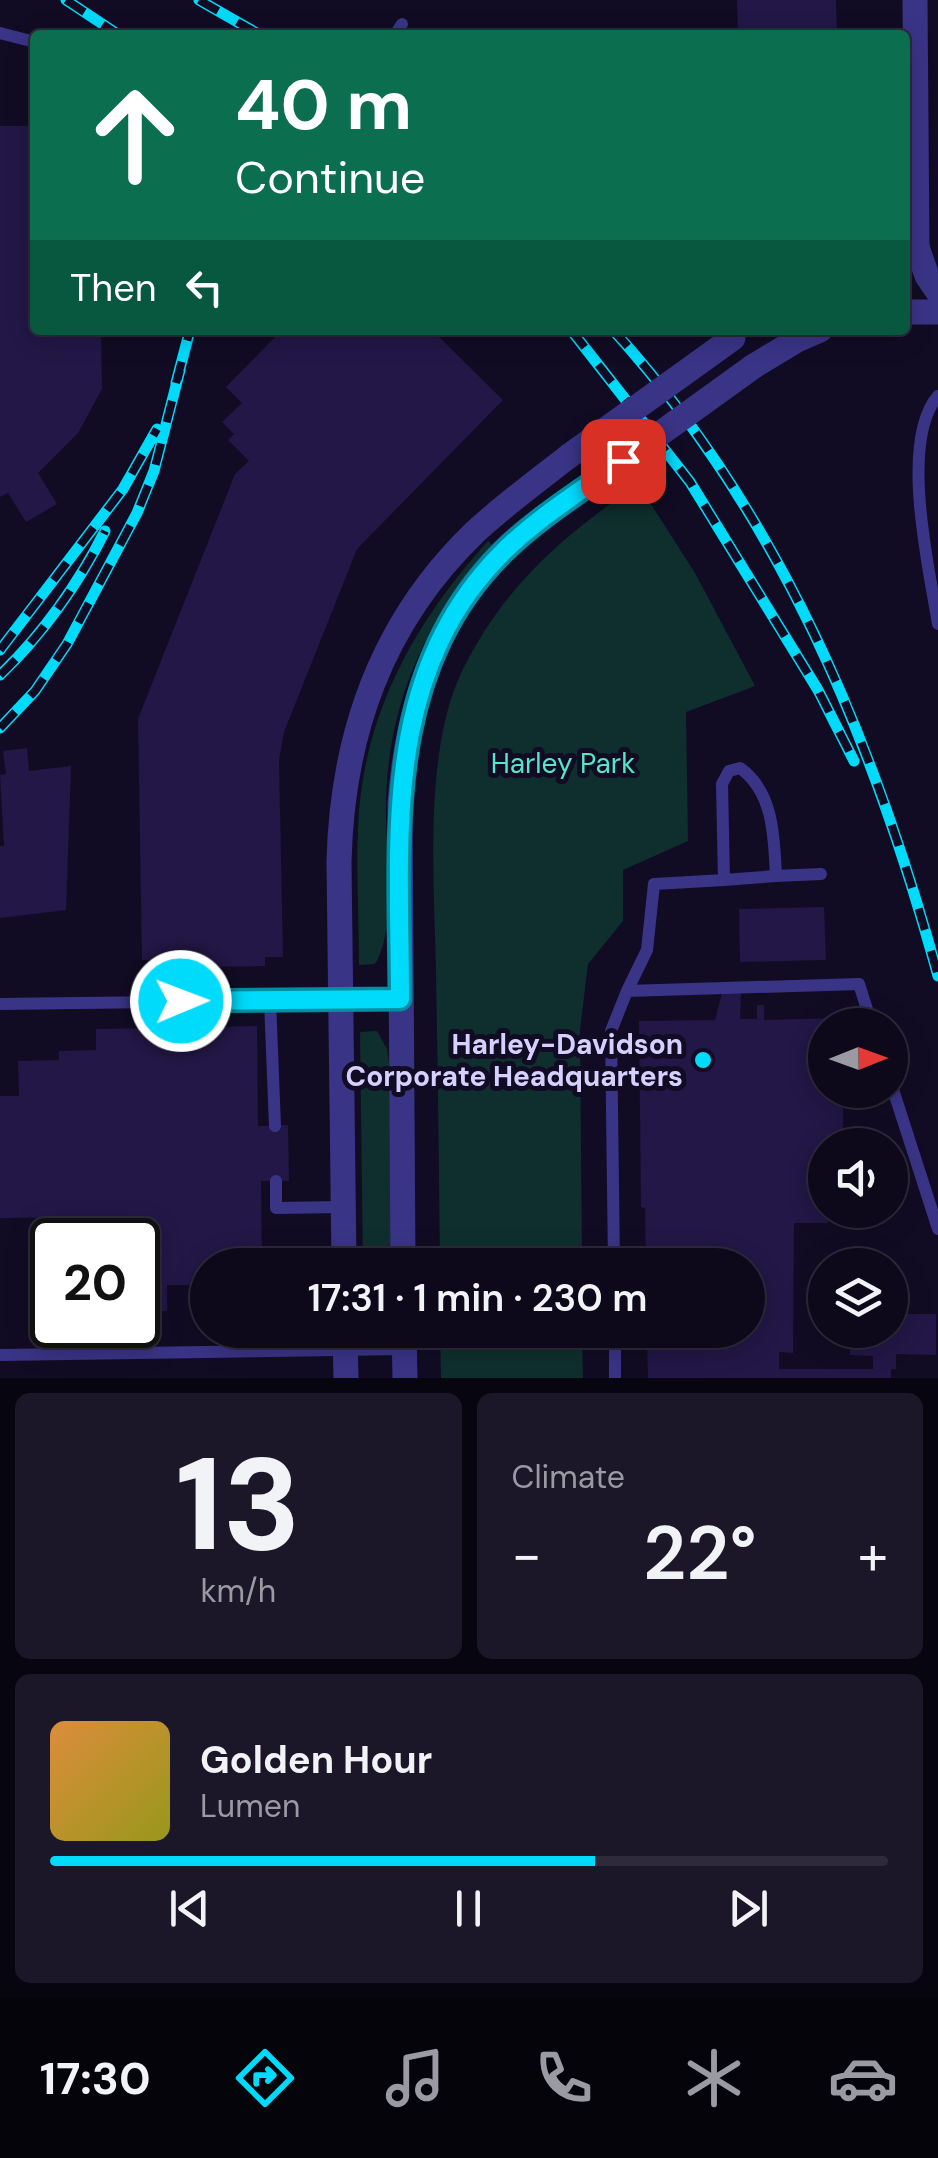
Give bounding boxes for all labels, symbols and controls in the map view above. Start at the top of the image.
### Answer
text: 40 m [235,60,412,151]
icon: ahead [70,70,200,200]
text: Continue [235,148,425,207]
icon: left [177,260,232,315]
text: Then [70,263,157,313]
pin [581,419,666,504]
icon: arrive [596,434,651,489]
park label: Harley Park [491,745,635,782]
position arrow [129,949,233,1053]
north arrow [808,1008,908,1108]
map controls [808,1008,908,1348]
place label: Harley-Davidson Corporate Headquarters [345,1026,683,1095]
marker: Harley-Davidson Corporate Headquarters [692,1049,714,1071]
button: sound [808,1128,908,1228]
speed limit sign: 20 [30,1218,160,1348]
button: layers [808,1248,908,1348]
text: 17:31 · 1 min · 230 m [308,1273,647,1323]
text: 13 [175,1420,301,1589]
text: Climate [512,1456,625,1498]
text: 22° [643,1505,756,1602]
text: − [512,1519,542,1591]
text: + [858,1519,888,1591]
text: km/h [200,1570,276,1612]
text: Golden Hour [200,1735,432,1785]
text: Lumen [200,1785,300,1827]
icon: previous [162,1881,217,1936]
icon: pause [441,1881,496,1936]
icon: next [721,1881,776,1936]
icon: directions [230,2043,300,2113]
icon: music [380,2043,450,2113]
icon: phone [529,2043,599,2113]
icon: climate [679,2043,749,2113]
icon: car [828,2043,898,2113]
text: 17:30 [40,2049,151,2108]

